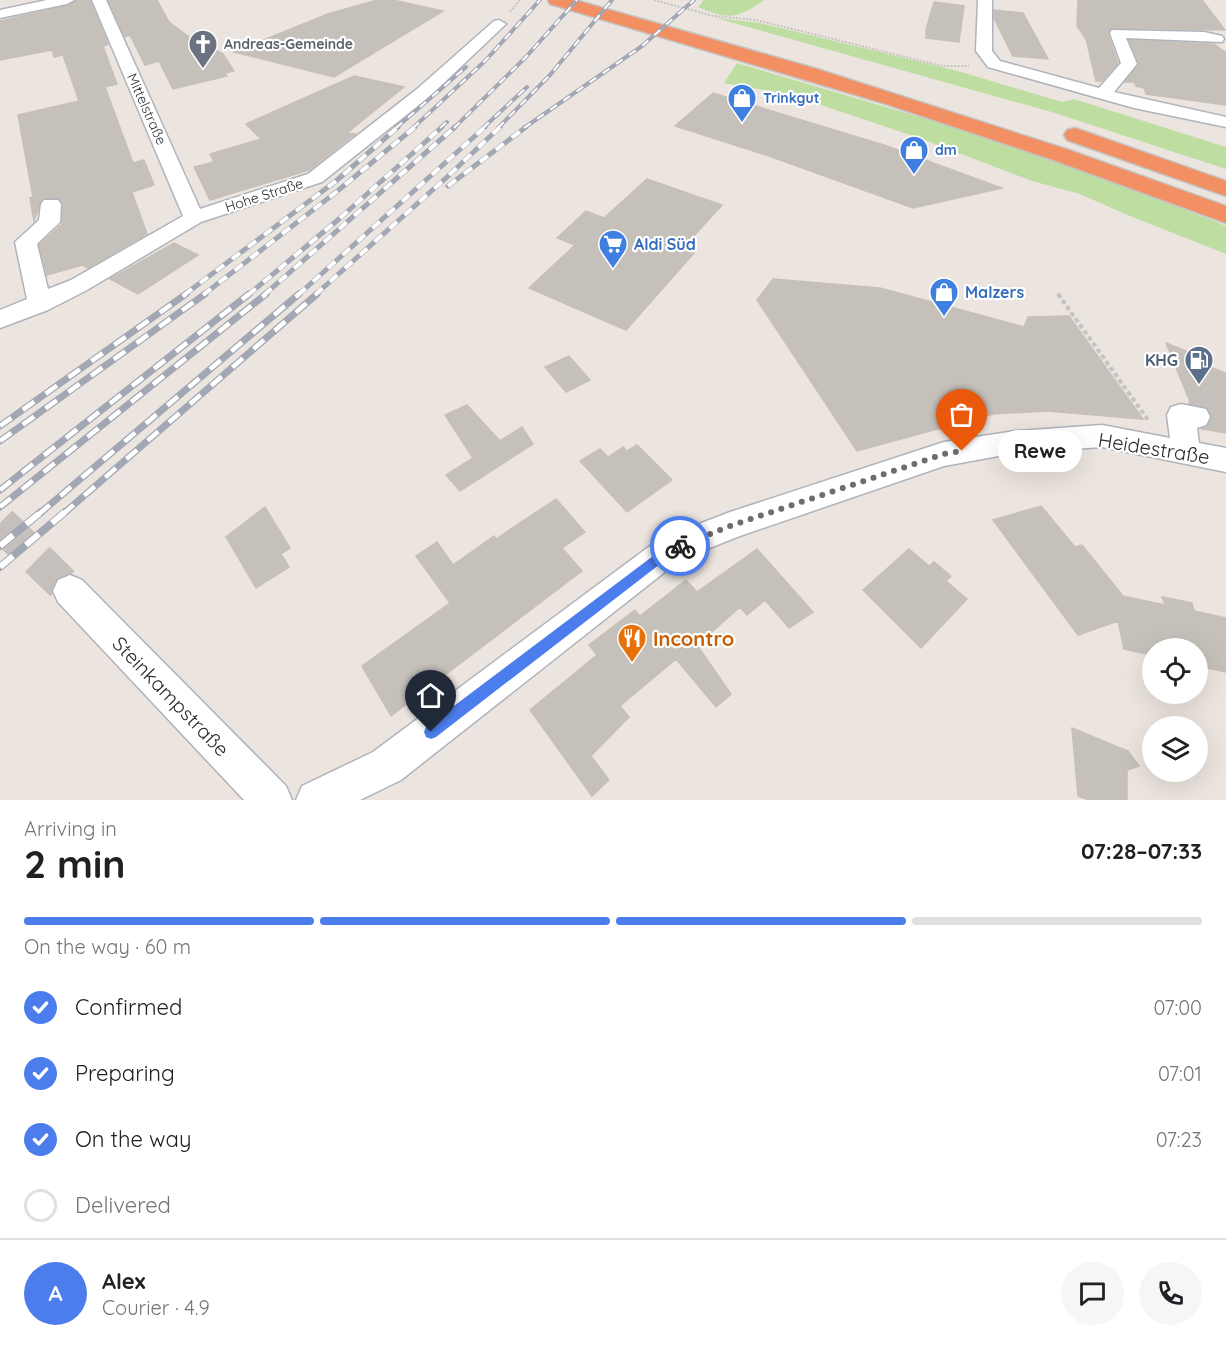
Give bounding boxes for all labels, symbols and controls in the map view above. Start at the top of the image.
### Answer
church icon: Andreas-Gemeinde [187,28,219,70]
place label: Andreas-Gemeinde [224,35,353,53]
street label: Mittelstraße [123,70,171,148]
shop icon: Trinkgut [726,82,758,124]
place label: Trinkgut [763,89,820,107]
shop icon: dm [898,134,930,176]
place label: dm [935,141,957,159]
street label: Hohe Straße [223,174,305,216]
supermarket icon: Aldi Süd [597,228,629,270]
place label: Aldi Süd [634,234,696,254]
shop icon: Malzers [928,276,960,318]
place label: Malzers [965,282,1024,302]
fuel station icon: KHG [1183,344,1215,386]
place label: KHG [1145,350,1178,370]
pin [936,389,987,451]
icon: bag [945,398,978,431]
street label: Heidestraße [1096,427,1212,469]
callout: Rewe [998,430,1082,472]
text: Rewe [1014,438,1066,463]
courier [650,516,710,576]
icon: bike [664,530,697,563]
restaurant icon: Incontro [616,622,648,664]
place label: Incontro [653,626,734,651]
street label: Steinkampstraße [107,631,235,761]
map controls [1142,638,1208,782]
button: locate [1142,638,1208,704]
pin [405,670,456,732]
icon: home [414,679,447,712]
button: layers [1142,716,1208,782]
text: Arriving in [24,816,117,841]
text: 07:28–07:33 [1081,837,1202,865]
text: 2 min [24,839,126,888]
text: On the way · 60 m [24,934,191,959]
icon: check [24,991,57,1024]
text: Confirmed [75,993,182,1021]
text: 07:00 [1153,995,1202,1020]
icon: check [24,1057,57,1090]
text: Preparing [75,1059,175,1087]
text: 07:01 [1158,1061,1202,1086]
icon: check [24,1123,57,1156]
text: On the way [75,1125,191,1153]
text: 07:23 [1156,1127,1202,1152]
text: Delivered [75,1191,171,1219]
button: chat [1061,1262,1124,1325]
button: phone [1139,1262,1202,1325]
text: Alex [102,1267,145,1295]
text: A [48,1279,63,1307]
text: Courier · 4.9 [102,1295,210,1320]

